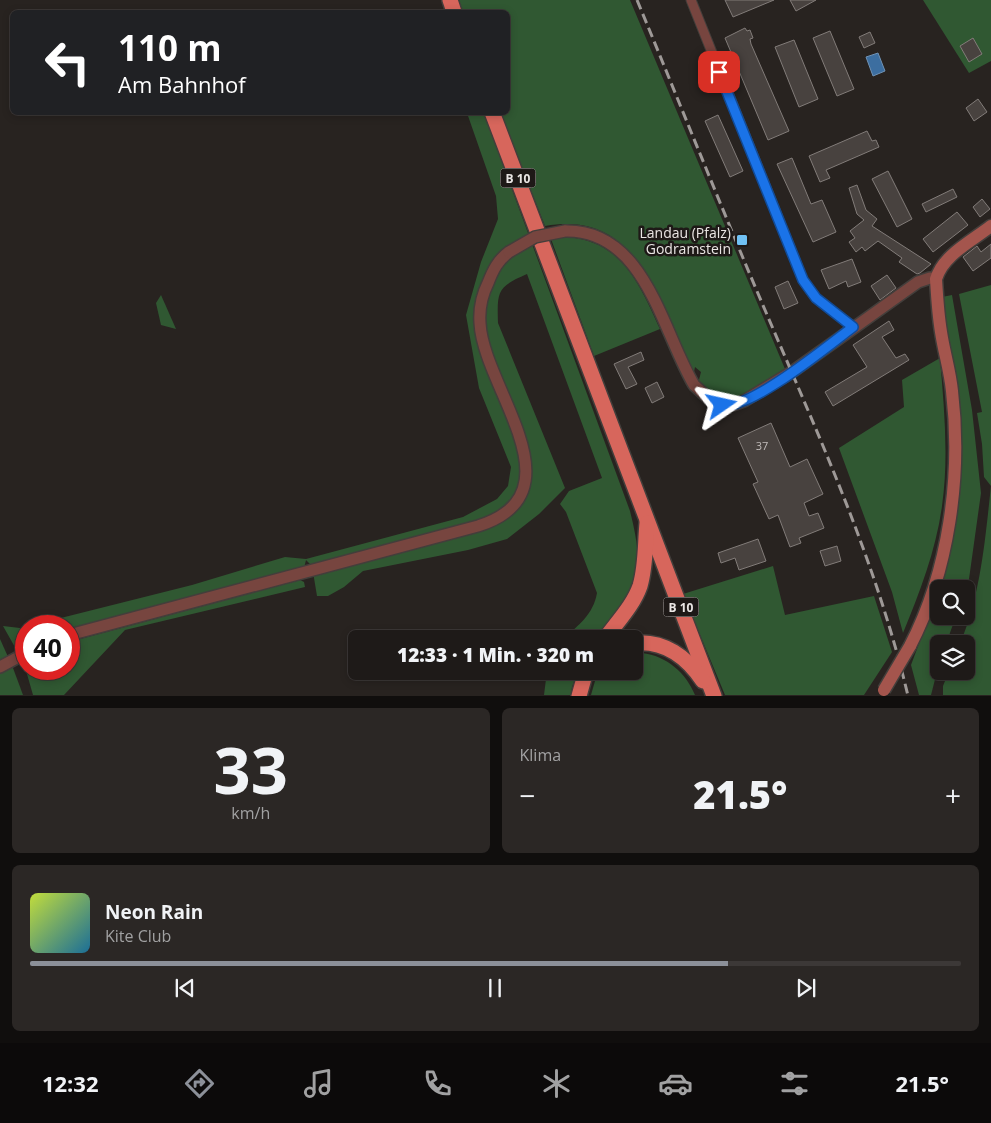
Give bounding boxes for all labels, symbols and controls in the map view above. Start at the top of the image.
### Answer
text: 110 m [118,24,222,71]
icon: left [35,30,100,95]
pin [698,51,740,93]
icon: arrive [705,58,733,86]
text: Am Bahnhof [118,69,246,99]
road number: B 10 [500,168,536,188]
place label: Landau (Pfalz) Godramstein [639,223,731,258]
marker: Landau (Pfalz) Godramstein [735,233,749,247]
position arrow [695,378,747,430]
house number: 37 [756,438,768,453]
map controls [930,580,975,680]
button: search [930,580,975,625]
road number: B 10 [664,598,698,616]
speed limit sign: 40 [15,615,80,680]
button: layers [930,635,975,680]
text: 12:33 · 1 Min. · 320 m [397,642,594,668]
text: 33 [214,725,288,813]
text: Klima [520,744,561,766]
text: 21.5° [693,768,787,820]
text: − [520,776,536,814]
text: + [945,776,961,814]
text: km/h [231,802,270,824]
text: Neon Rain [105,899,203,925]
text: Kite Club [105,925,171,947]
icon: previous [171,974,199,1002]
icon: pause [481,974,509,1002]
icon: next [792,974,820,1002]
icon: directions [182,1066,217,1101]
icon: music [301,1066,336,1101]
icon: phone [420,1066,455,1101]
icon: climate [539,1066,574,1101]
icon: car [658,1066,693,1101]
icon: filters [777,1066,812,1101]
text: 12:32 [42,1068,99,1098]
text: 21.5° [896,1068,949,1098]

